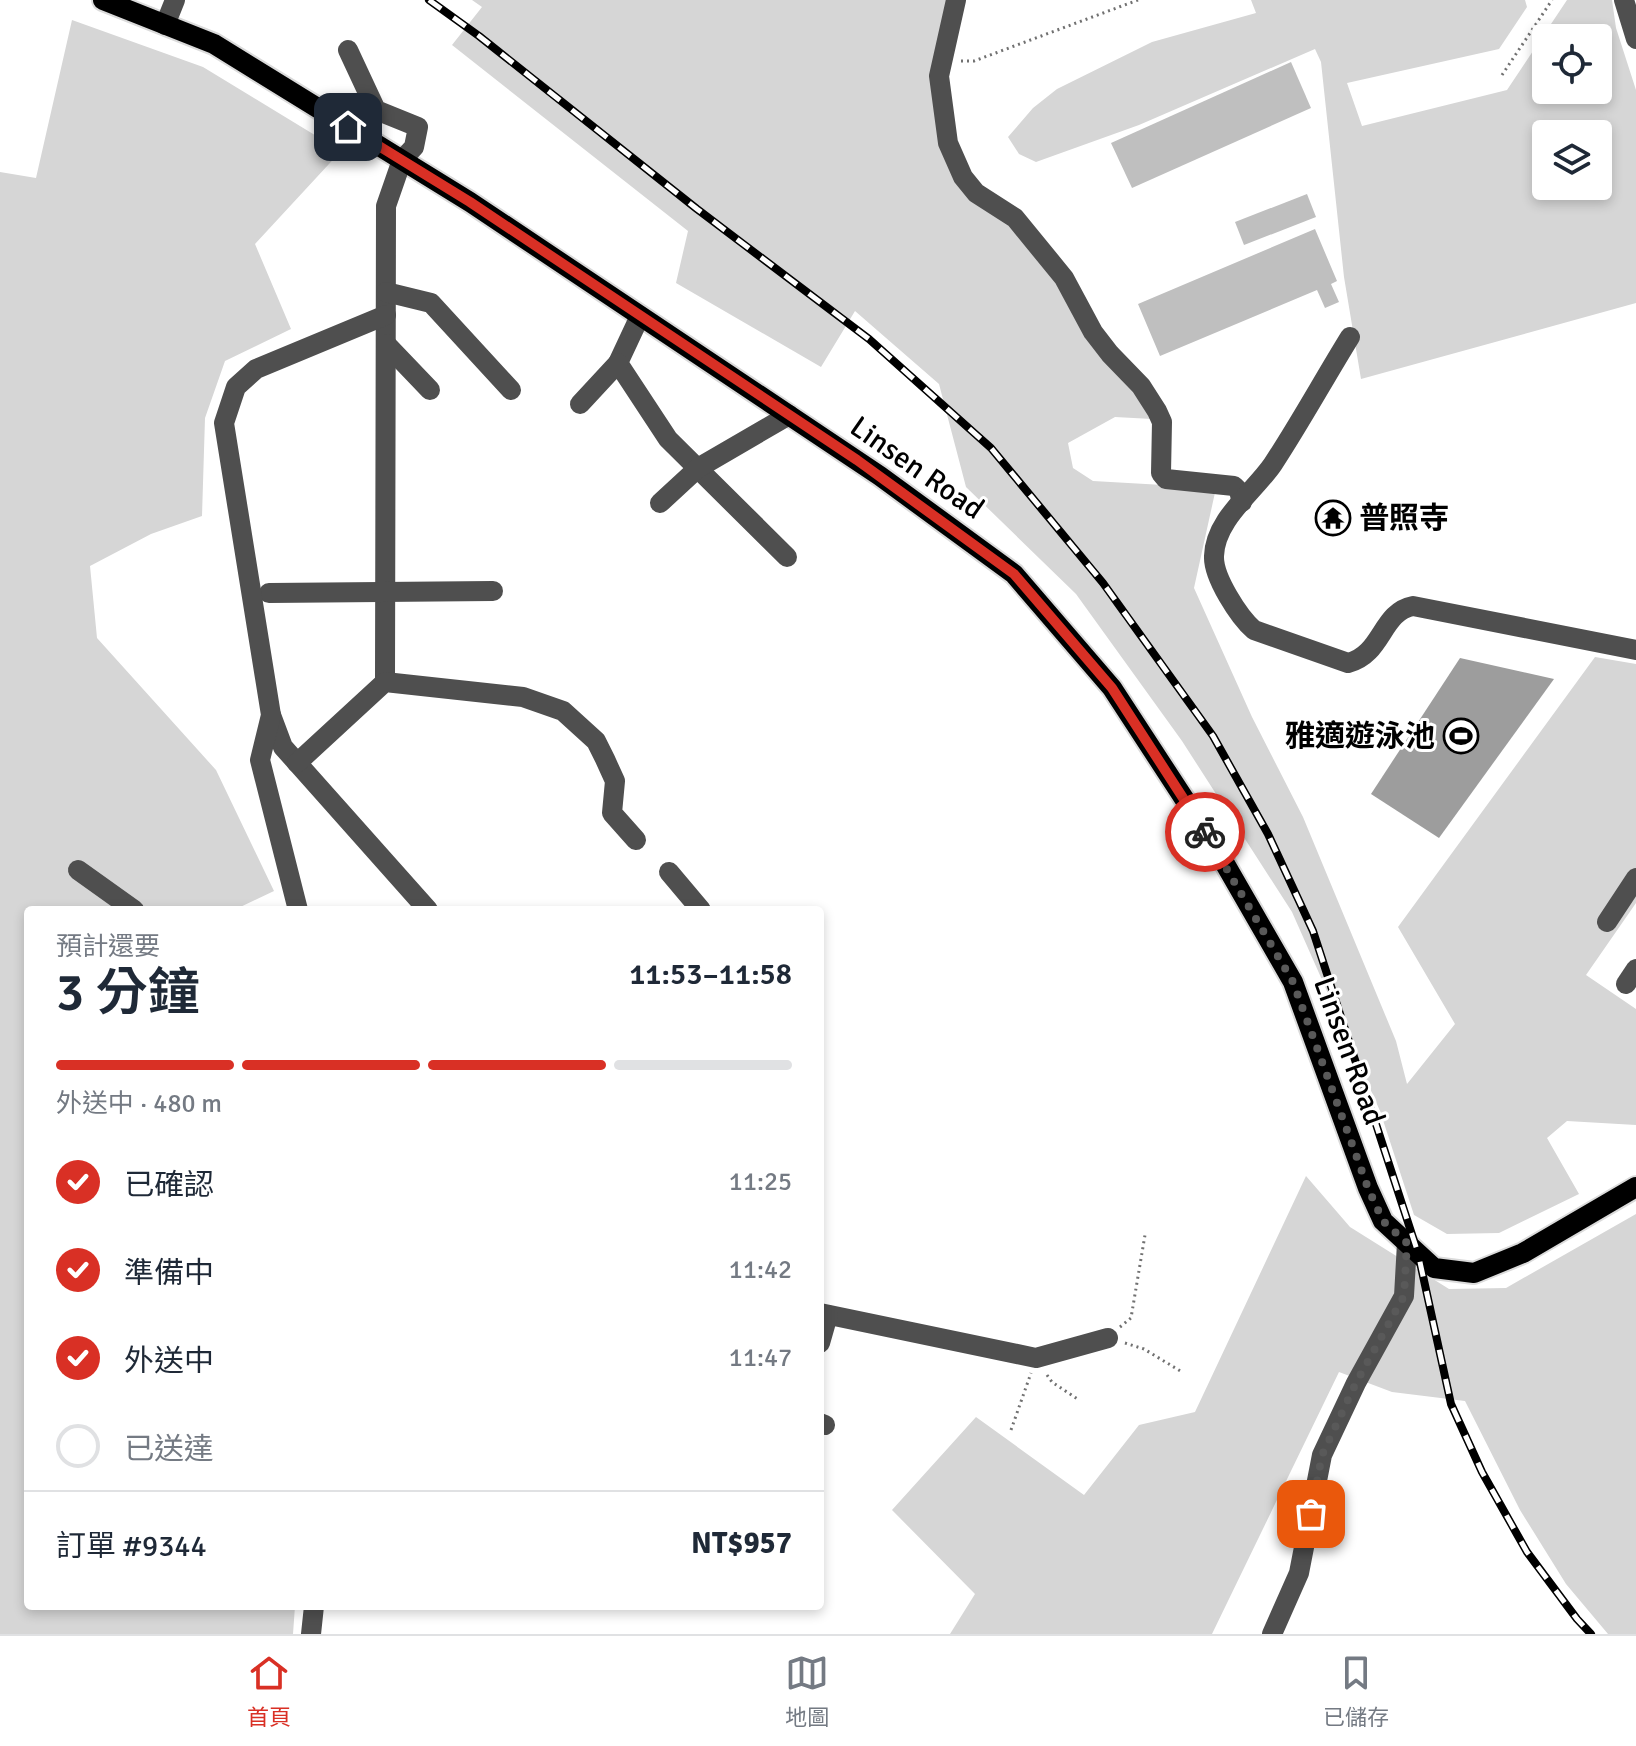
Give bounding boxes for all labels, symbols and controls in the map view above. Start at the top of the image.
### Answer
map controls [1532,24,1612,200]
button: locate [1532,24,1612,104]
pin [314,93,382,161]
icon: home [326,105,370,149]
button: layers [1532,120,1612,200]
street label: Linsen Road [843,408,991,528]
temple icon: 普照寺 [1314,499,1352,537]
place label: 普照寺 [1359,500,1449,537]
sports icon: 雅適遊泳池 [1442,717,1480,755]
place label: 雅適遊泳池 [1285,718,1435,755]
courier [1165,792,1245,872]
icon: bike [1183,810,1227,854]
text: 預計還要 [56,931,160,963]
text: 11:53–11:58 [629,956,792,993]
text: 3 分鐘 [56,961,200,1025]
street label: Linsen Road [1305,972,1393,1130]
text: 外送中 · 480 m [56,1088,222,1120]
icon: check [56,1160,100,1204]
text: 11:25 [729,1166,792,1198]
text: 已確認 [124,1167,214,1204]
icon: check [56,1248,100,1292]
text: 11:42 [729,1254,792,1286]
text: 準備中 [124,1255,214,1292]
icon: check [56,1336,100,1380]
text: 11:47 [729,1342,792,1374]
text: 外送中 [124,1343,214,1380]
text: 已送達 [124,1431,214,1468]
pin [1277,1480,1345,1548]
icon: bag [1289,1492,1333,1536]
text: NT$957 [691,1525,792,1562]
text: 訂單 #9344 [56,1528,207,1565]
tab: 首頁 [247,1651,291,1731]
tab: 地圖 [785,1651,829,1731]
tab: 已儲存 [1323,1651,1389,1731]

